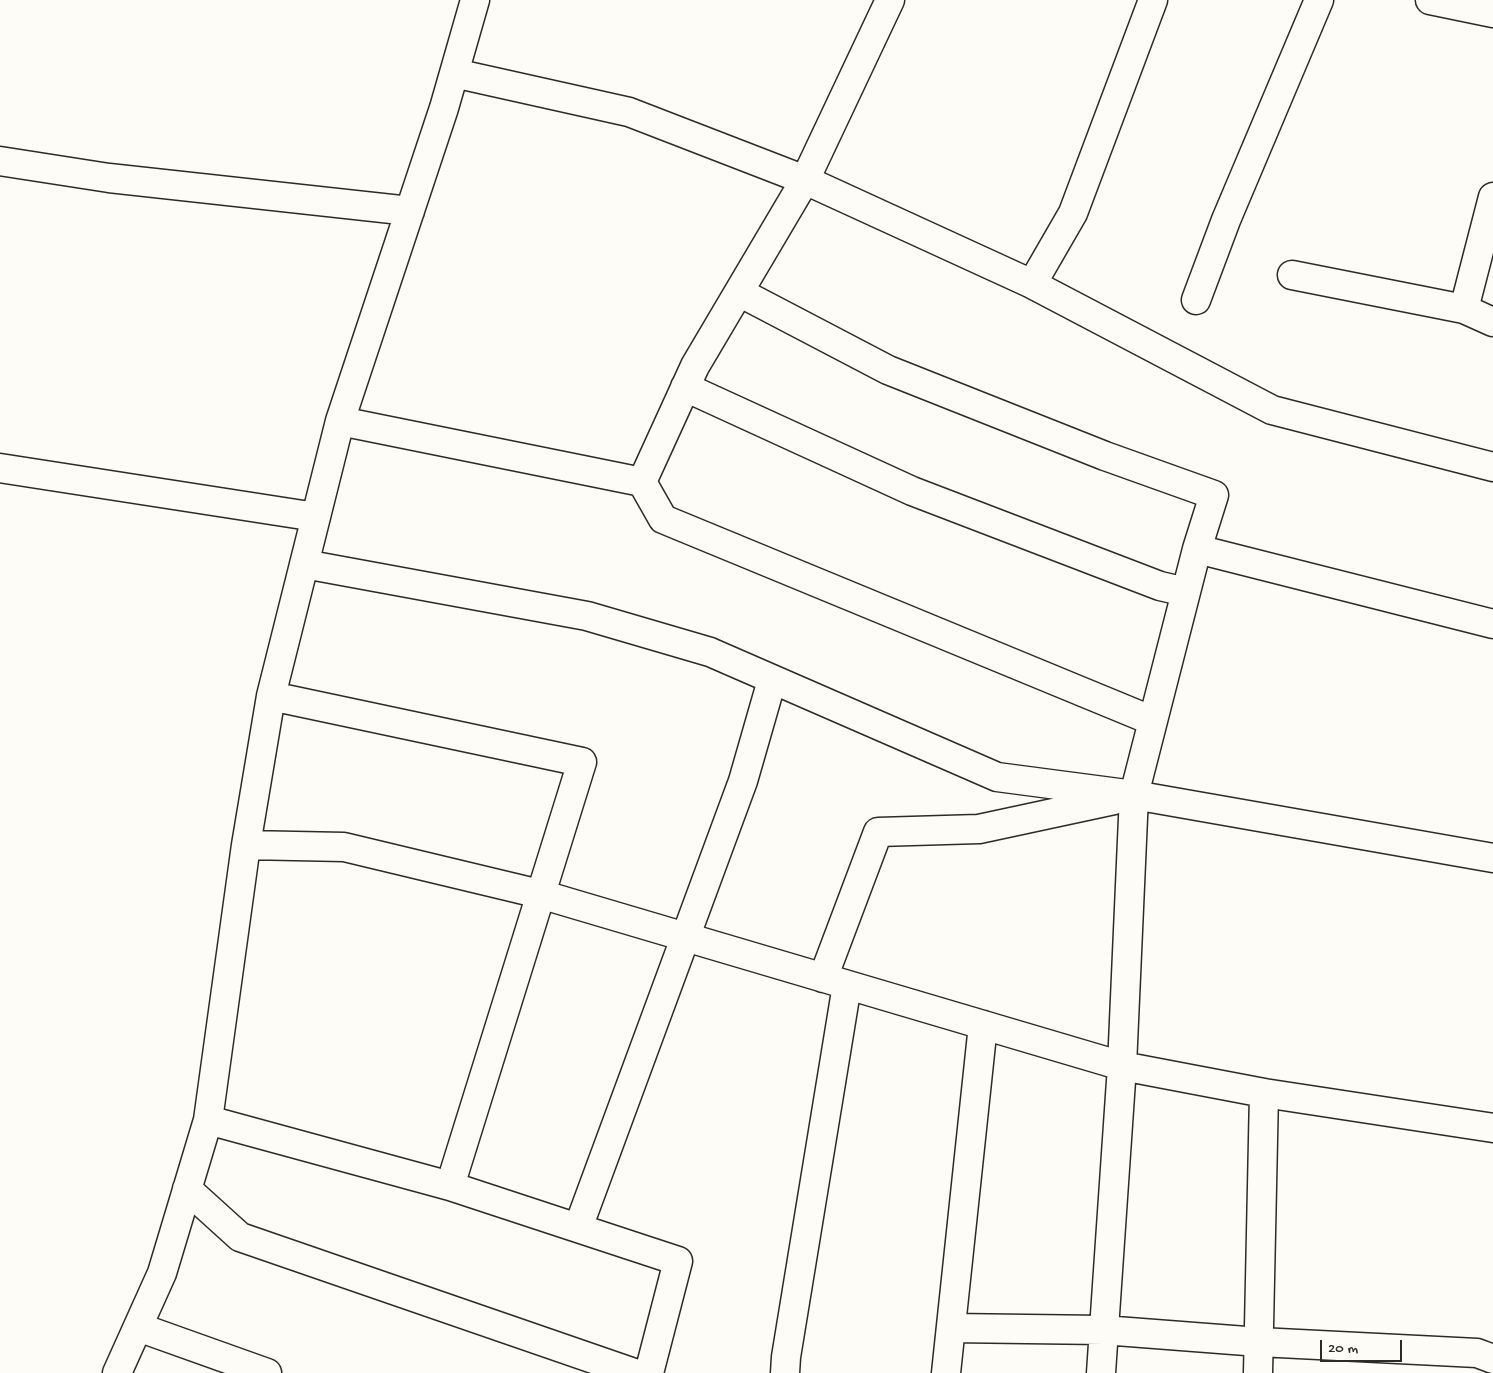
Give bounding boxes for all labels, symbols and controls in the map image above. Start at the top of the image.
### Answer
scale bar [1323,1330,1406,1362]
text: 20 m [1328,1340,1358,1358]

